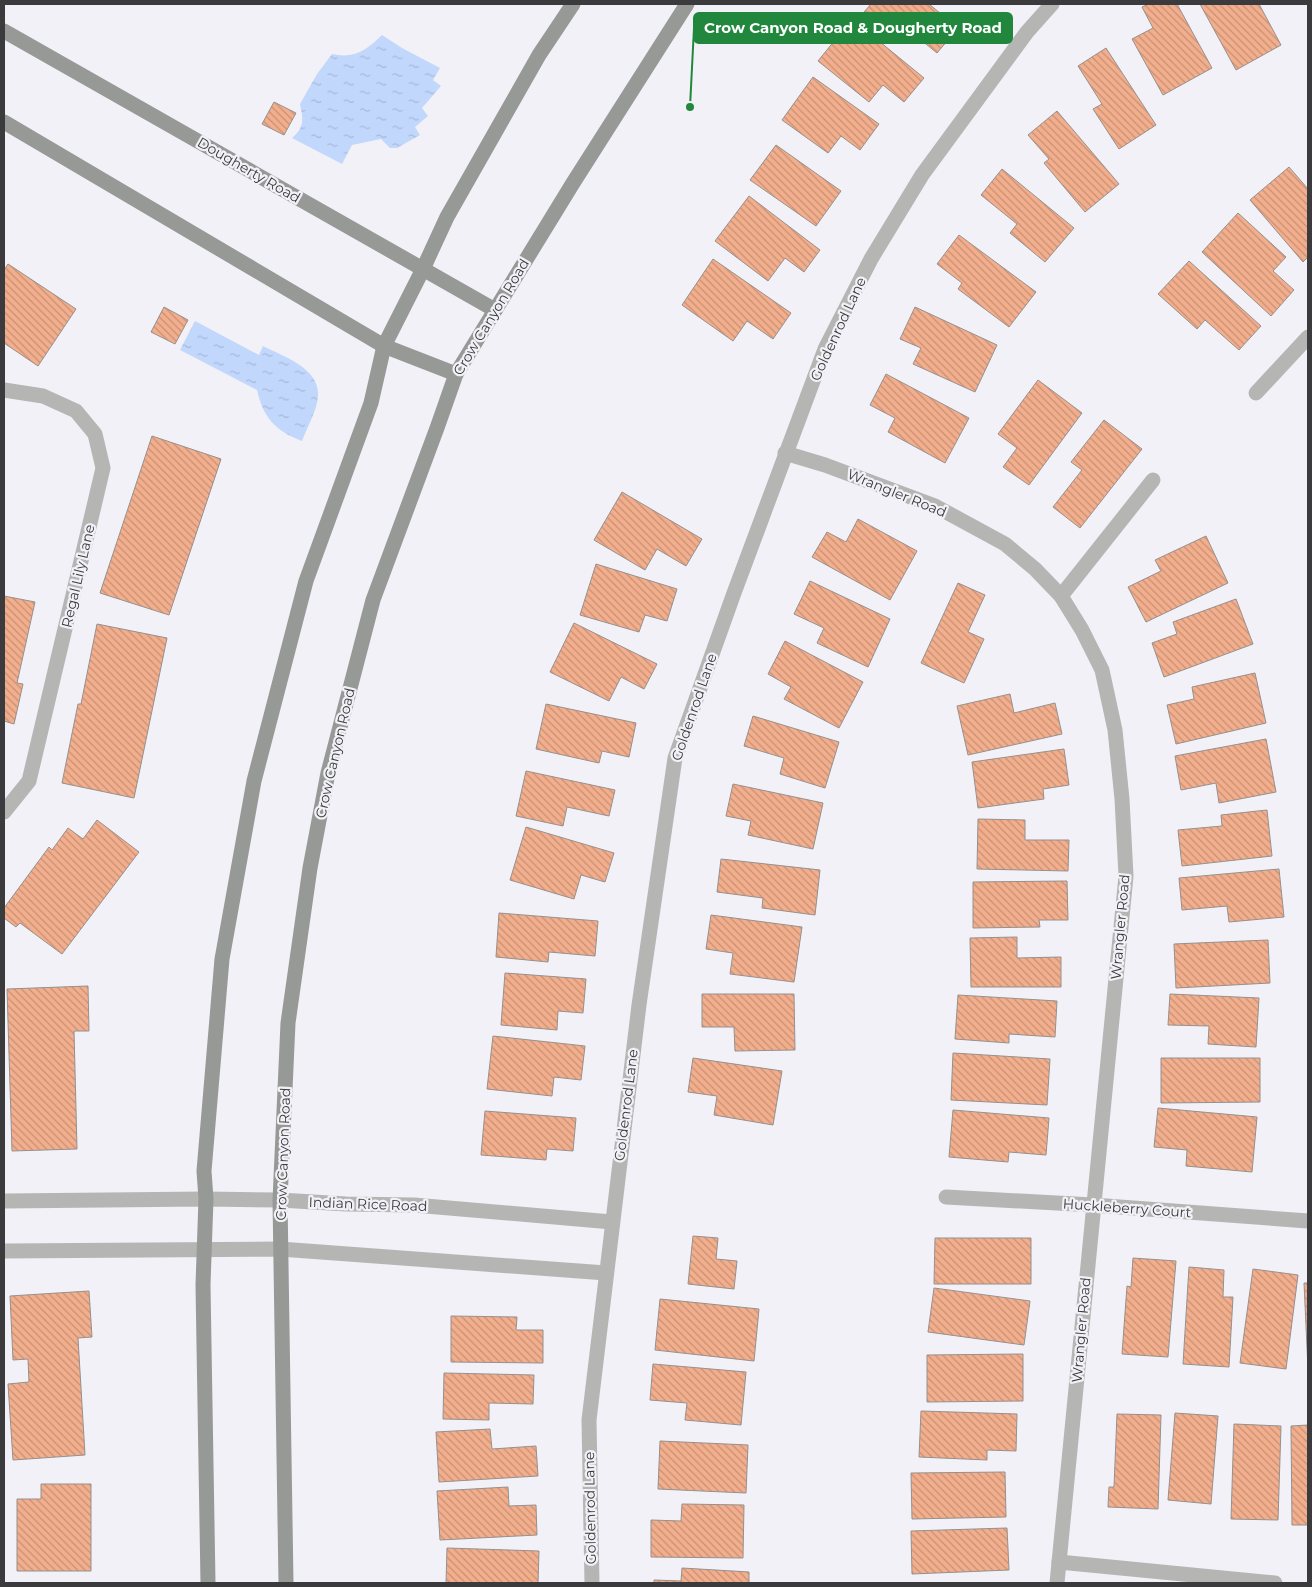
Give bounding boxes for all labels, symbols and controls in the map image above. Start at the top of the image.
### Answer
callout: Crow Canyon Road & Dougherty Road [694,13,1012,43]
text: Crow Canyon Road & Dougherty Road [704,18,1002,37]
street label: Dougherty Road [194,133,304,207]
street label: Crow Canyon Road [449,255,533,379]
street label: Goldenrod Lane [806,274,870,384]
street label: Wrangler Road [845,465,949,521]
street label: Regal Lily Lane [57,523,99,629]
street label: Goldenrod Lane [667,651,721,763]
street label: Crow Canyon Road [311,686,359,820]
street label: Wrangler Road [1106,874,1134,980]
street label: Goldenrod Lane [610,1048,642,1162]
street label: Crow Canyon Road [272,1087,294,1221]
street label: Indian Rice Road [308,1193,428,1215]
street label: Huckleberry Court [1062,1195,1192,1221]
street label: Wrangler Road [1067,1277,1095,1383]
street label: Goldenrod Lane [580,1452,600,1564]

